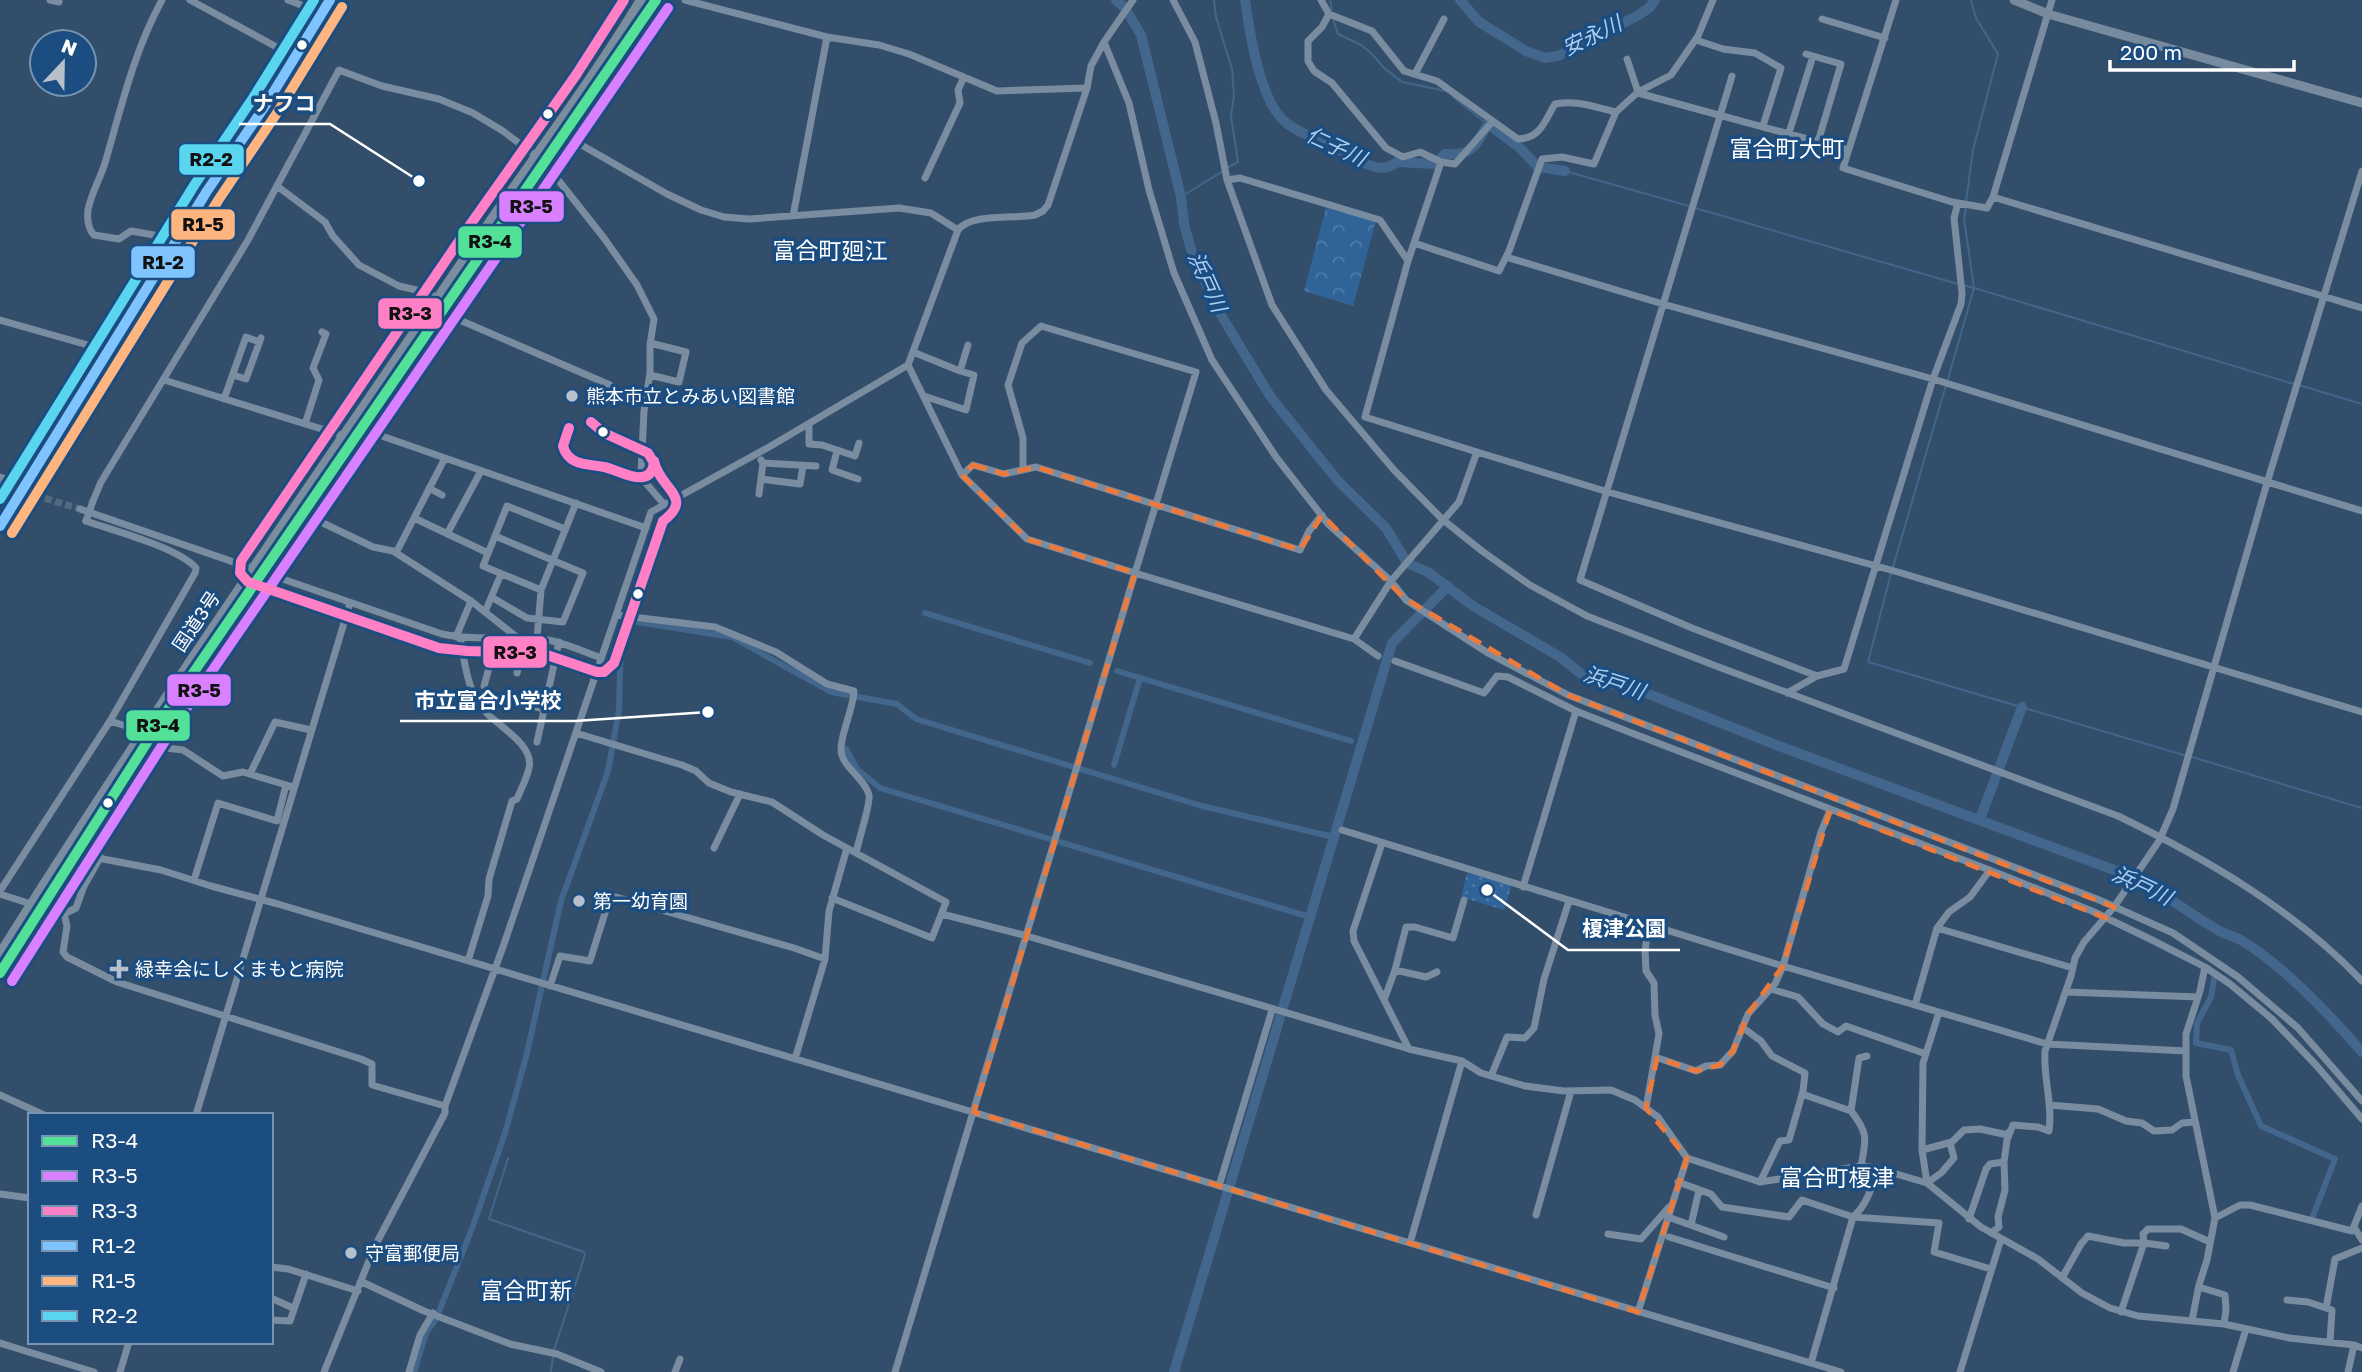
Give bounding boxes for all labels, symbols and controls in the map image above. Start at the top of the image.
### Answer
water label: 安永川 [1558,9,1627,61]
north arrow [28,28,98,98]
scale bar [2110,28,2294,72]
text: N [59,33,81,60]
unlabelled marker [295,38,309,52]
text: 200 m [2120,39,2182,65]
callout: ナフコ [239,82,330,124]
text: ナフコ [253,90,316,116]
unlabelled marker [541,107,555,121]
water label: 仁子川 [1302,121,1372,172]
district label: 富合町大町 [1730,134,1845,162]
line badge: R2-2 [178,143,245,176]
text: R2-2 [189,147,233,170]
line badge: R3-5 [498,190,565,223]
text: R3-5 [509,194,553,217]
line badge: R1-5 [170,208,236,241]
text: R1-5 [182,212,224,235]
line badge: R3-4 [457,225,523,259]
text: R3-4 [468,229,512,252]
district label: 富合町廻江 [773,236,888,264]
line badge: R1-2 [130,245,196,279]
water label: 浜戸川 [1183,248,1233,317]
text: R1-2 [142,250,184,273]
line badge: R3-3 [377,297,443,330]
text: R3-3 [388,301,432,324]
place label: 熊本市立とみあい図書館 [586,384,795,407]
marker: 熊本市立とみあい図書館 [564,388,580,404]
unlabelled marker [596,425,610,439]
street label: 国道3号 [167,586,224,655]
unlabelled marker [631,587,645,601]
line badge: R3-3 [482,635,548,669]
text: R3-3 [493,640,537,663]
water label: 浜戸川 [1580,660,1650,705]
line badge: R3-5 [166,673,232,707]
text: R3-5 [177,678,221,701]
callout: 市立富合小学校 [400,679,575,721]
text: 市立富合小学校 [415,687,562,713]
line badge: R3-4 [125,709,191,742]
text: R3-4 [136,713,180,736]
unlabelled marker [101,796,115,810]
water label: 浜戸川 [2108,860,2178,911]
place label: 第一幼育園 [593,889,688,912]
marker: 第一幼育園 [571,893,587,909]
callout: 榎津公園 [1568,908,1680,950]
text: 榎津公園 [1582,915,1666,941]
place label: 緑幸会にしくまもと病院 [135,957,344,980]
marker: 緑幸会にしくまもと病院 [109,959,129,979]
legend [28,1113,273,1344]
text: R3-4 [91,1127,138,1153]
text: R3-5 [91,1162,138,1188]
district label: 富合町榎津 [1780,1163,1895,1191]
text: R3-3 [91,1197,138,1223]
text: R1-2 [91,1232,136,1258]
place label: 守富郵便局 [365,1241,460,1264]
marker: 守富郵便局 [343,1245,359,1261]
text: R1-5 [91,1267,136,1293]
district label: 富合町新 [480,1276,572,1304]
text: R2-2 [91,1302,138,1328]

